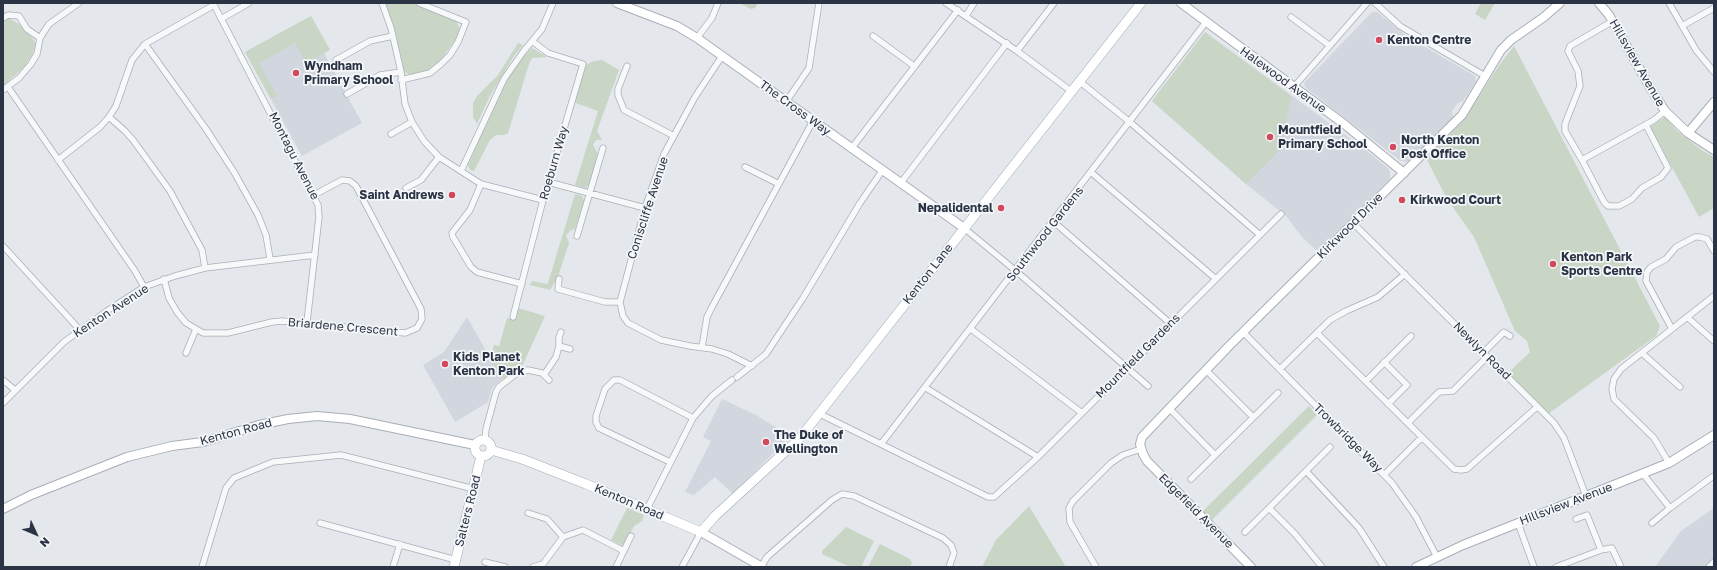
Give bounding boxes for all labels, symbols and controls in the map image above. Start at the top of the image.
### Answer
street label: Hillsview Avenue [1606,17,1668,109]
place label: Kenton Centre [1387,33,1471,47]
marker: Kenton Centre [1374,35,1384,45]
street label: Halewood Avenue [1237,44,1329,116]
place label: Wyndham Primary School [304,59,393,87]
marker: Wyndham Primary School [291,68,301,78]
street label: The Cross Way [756,77,834,139]
street label: Montagu Avenue [266,110,322,202]
place label: Mountfield Primary School [1278,123,1367,151]
street label: Roeburn Way [537,124,571,202]
marker: Mountfield Primary School [1265,132,1275,142]
place label: North Kenton Post Office [1401,133,1479,161]
marker: North Kenton Post Office [1388,142,1398,152]
street label: Coniscliffe Avenue [625,155,671,261]
street label: Southwood Gardens [1003,184,1087,284]
place label: Saint Andrews [359,188,444,202]
marker: Saint Andrews [447,190,457,200]
street label: Kirkwood Drive [1314,190,1386,262]
place label: Kirkwood Court [1410,193,1501,207]
marker: Kirkwood Court [1397,195,1407,205]
place label: Nepalidental [918,201,993,215]
marker: Nepalidental [996,203,1006,213]
street label: Kenton Lane [900,241,956,307]
place label: Kenton Park Sports Centre [1561,250,1642,278]
marker: Kenton Park Sports Centre [1548,259,1558,269]
street label: Kenton Avenue [71,281,151,341]
street label: Mountfield Gardens [1093,311,1183,401]
street label: Briardene Crescent [287,315,399,339]
street label: Newlyn Road [1450,319,1514,383]
place label: Kids Planet Kenton Park [453,350,525,378]
marker: Kids Planet Kenton Park [440,359,450,369]
street label: Trowbridge Way [1310,400,1386,476]
street label: Kenton Road [198,415,274,449]
place label: The Duke of Wellington [774,428,843,456]
marker: The Duke of Wellington [761,437,771,447]
street label: Edgefield Avenue [1156,471,1236,551]
street label: Salters Road [452,474,484,548]
street label: Hillsview Avenue [1518,480,1614,528]
street label: Kenton Road [592,481,666,523]
north arrow [16,514,56,554]
text: N [37,535,53,550]

